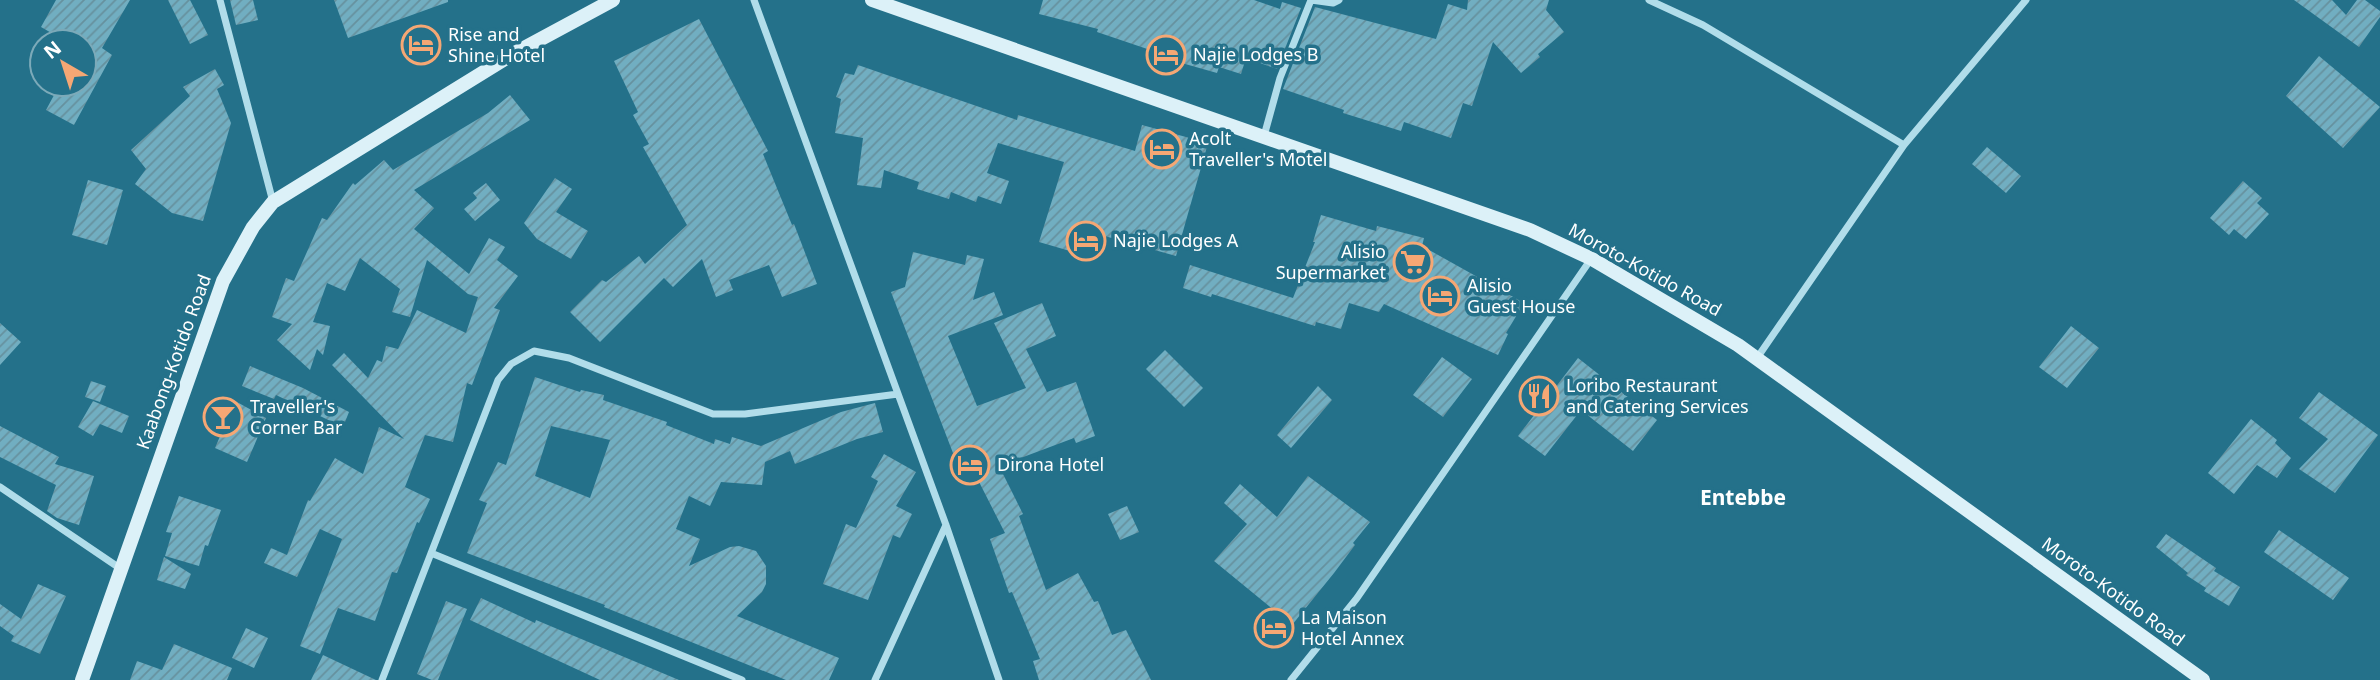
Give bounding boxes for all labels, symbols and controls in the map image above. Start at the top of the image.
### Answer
place label: Rise and Shine Hotel [448,22,545,67]
hotel icon: Rise and Shine Hotel [400,24,442,66]
north arrow [28,28,98,98]
hotel icon: Najie Lodges B [1145,34,1187,76]
text: N [38,35,66,65]
place label: Najie Lodges B [1193,42,1319,66]
place label: Acolt Traveller's Motel [1189,126,1328,171]
hotel icon: Acolt Traveller's Motel [1141,128,1183,170]
street label: Moroto-Kotido Road [1565,217,1726,321]
hotel icon: Najie Lodges A [1065,220,1107,262]
place label: Najie Lodges A [1113,228,1239,252]
place label: Alisio Supermarket [1276,239,1386,284]
supermarket icon: Alisio Supermarket [1392,241,1434,283]
street label: Kaabong-Kotido Road [130,271,216,452]
place label: Alisio Guest House [1467,273,1575,318]
hotel icon: Alisio Guest House [1419,275,1461,317]
place label: Loribo Restaurant and Catering Services [1566,373,1749,418]
restaurant icon: Loribo Restaurant and Catering Services [1518,375,1560,417]
place label: Traveller's Corner Bar [250,394,343,439]
bar icon: Traveller's Corner Bar [202,396,244,438]
hotel icon: Dirona Hotel [949,444,991,486]
place label: Dirona Hotel [997,452,1104,476]
district label: Entebbe [1700,483,1786,511]
street label: Moroto-Kotido Road [2037,531,2190,651]
place label: La Maison Hotel Annex [1301,605,1405,650]
hotel icon: La Maison Hotel Annex [1253,607,1295,649]

